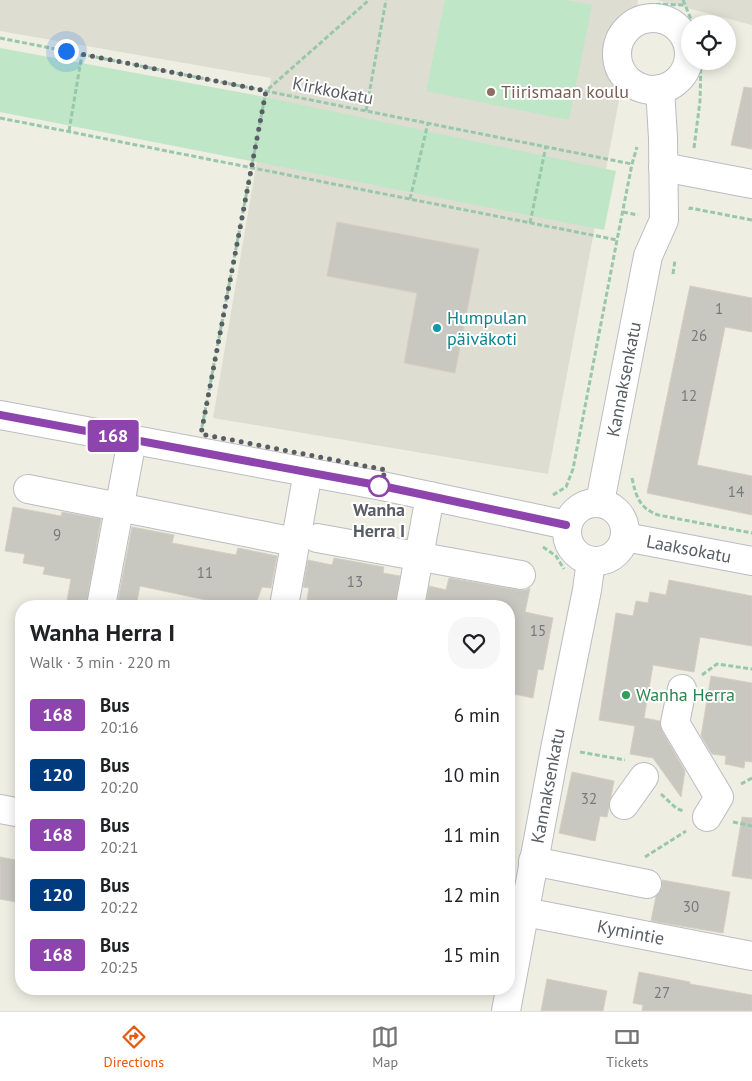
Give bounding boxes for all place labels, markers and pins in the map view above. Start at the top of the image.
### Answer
place label: Tiirismaan koulu [501,80,629,103]
marker: Tiirismaan koulu [485,86,497,98]
place label: Humpulan päiväkoti [447,306,527,350]
marker: Humpulan päiväkoti [431,322,443,334]
marker: Wanha Herra I [368,475,390,497]
place label: Wanha Herra I [353,498,405,542]
place label: Wanha Herra [636,683,735,706]
marker: Wanha Herra [620,689,632,701]

